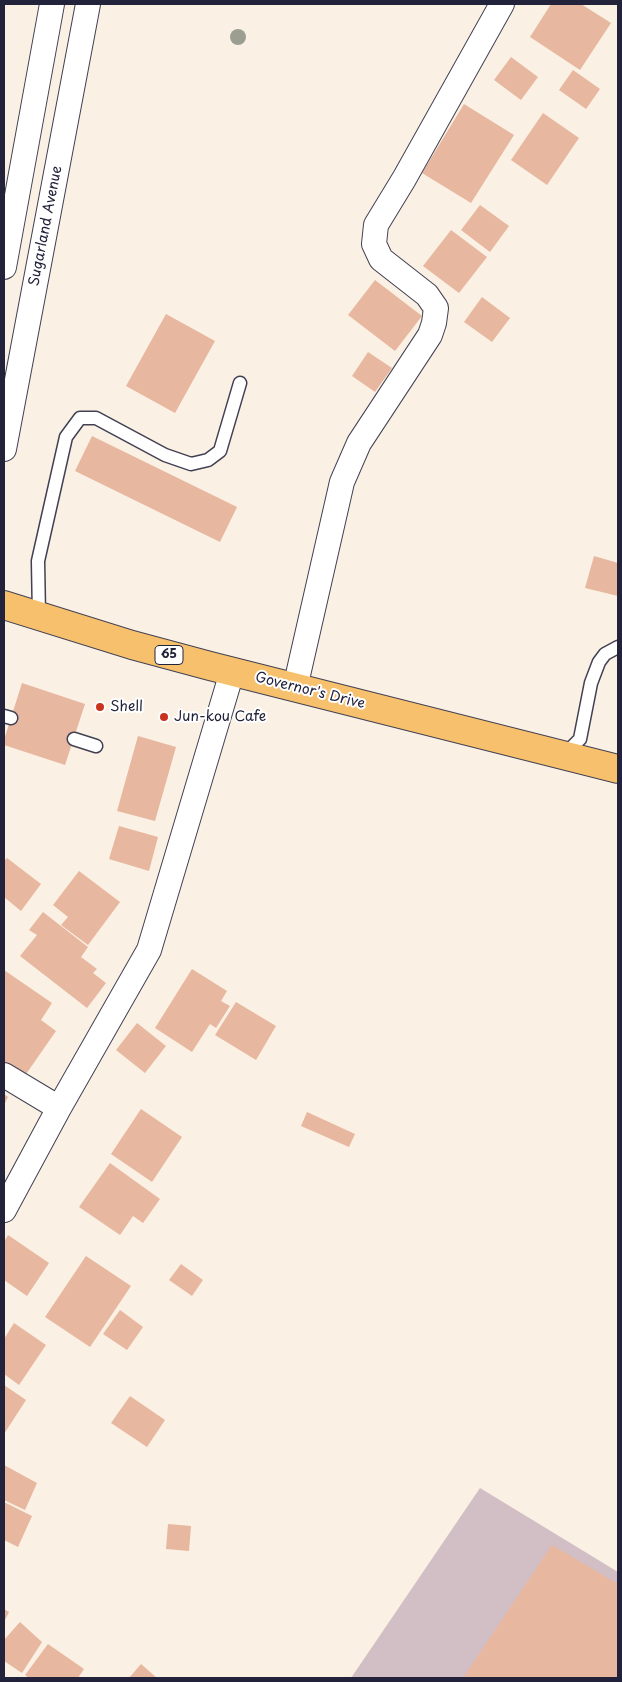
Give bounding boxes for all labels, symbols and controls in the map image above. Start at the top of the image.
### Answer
street label: Sugarland Avenue [26,164,66,288]
road number: 65 [155,646,183,664]
street label: Governor's Drive [253,669,367,713]
place label: Shell [110,699,143,715]
marker: Shell [94,701,106,713]
place label: Jun-kou Cafe [174,709,266,725]
marker: Jun-kou Cafe [158,711,170,723]

